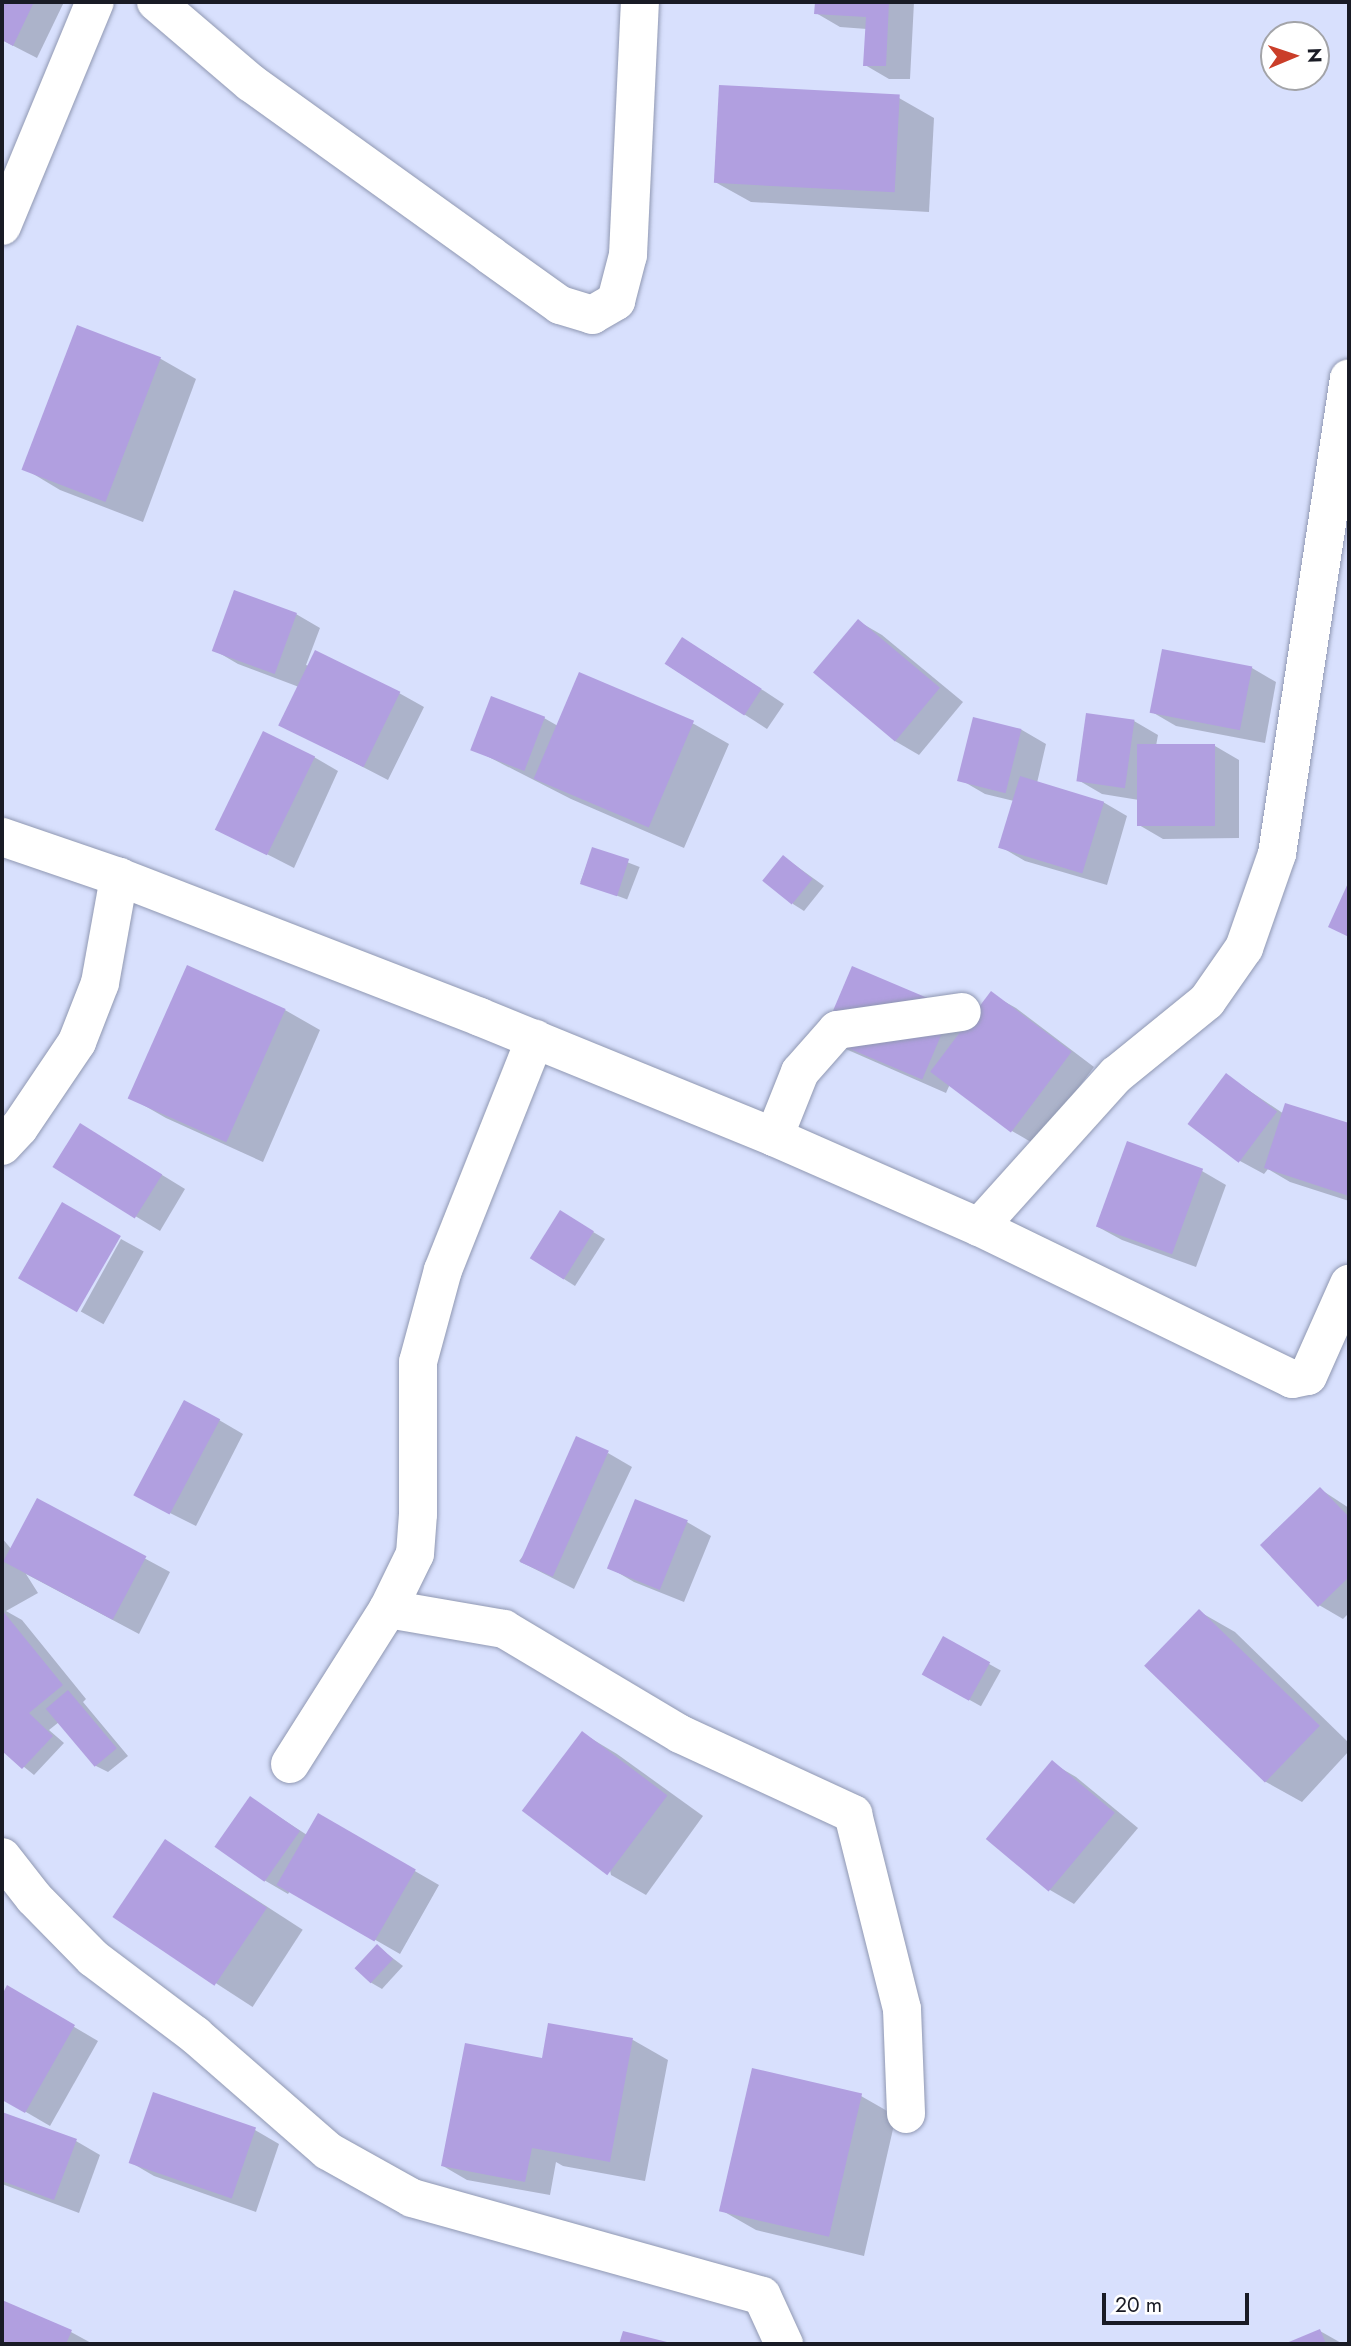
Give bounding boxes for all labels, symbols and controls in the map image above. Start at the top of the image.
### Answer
north arrow [1260,21,1330,91]
text: N [1301,47,1328,63]
scale bar [1106,2280,1253,2324]
text: 20 m [1115,2290,1162,2320]

